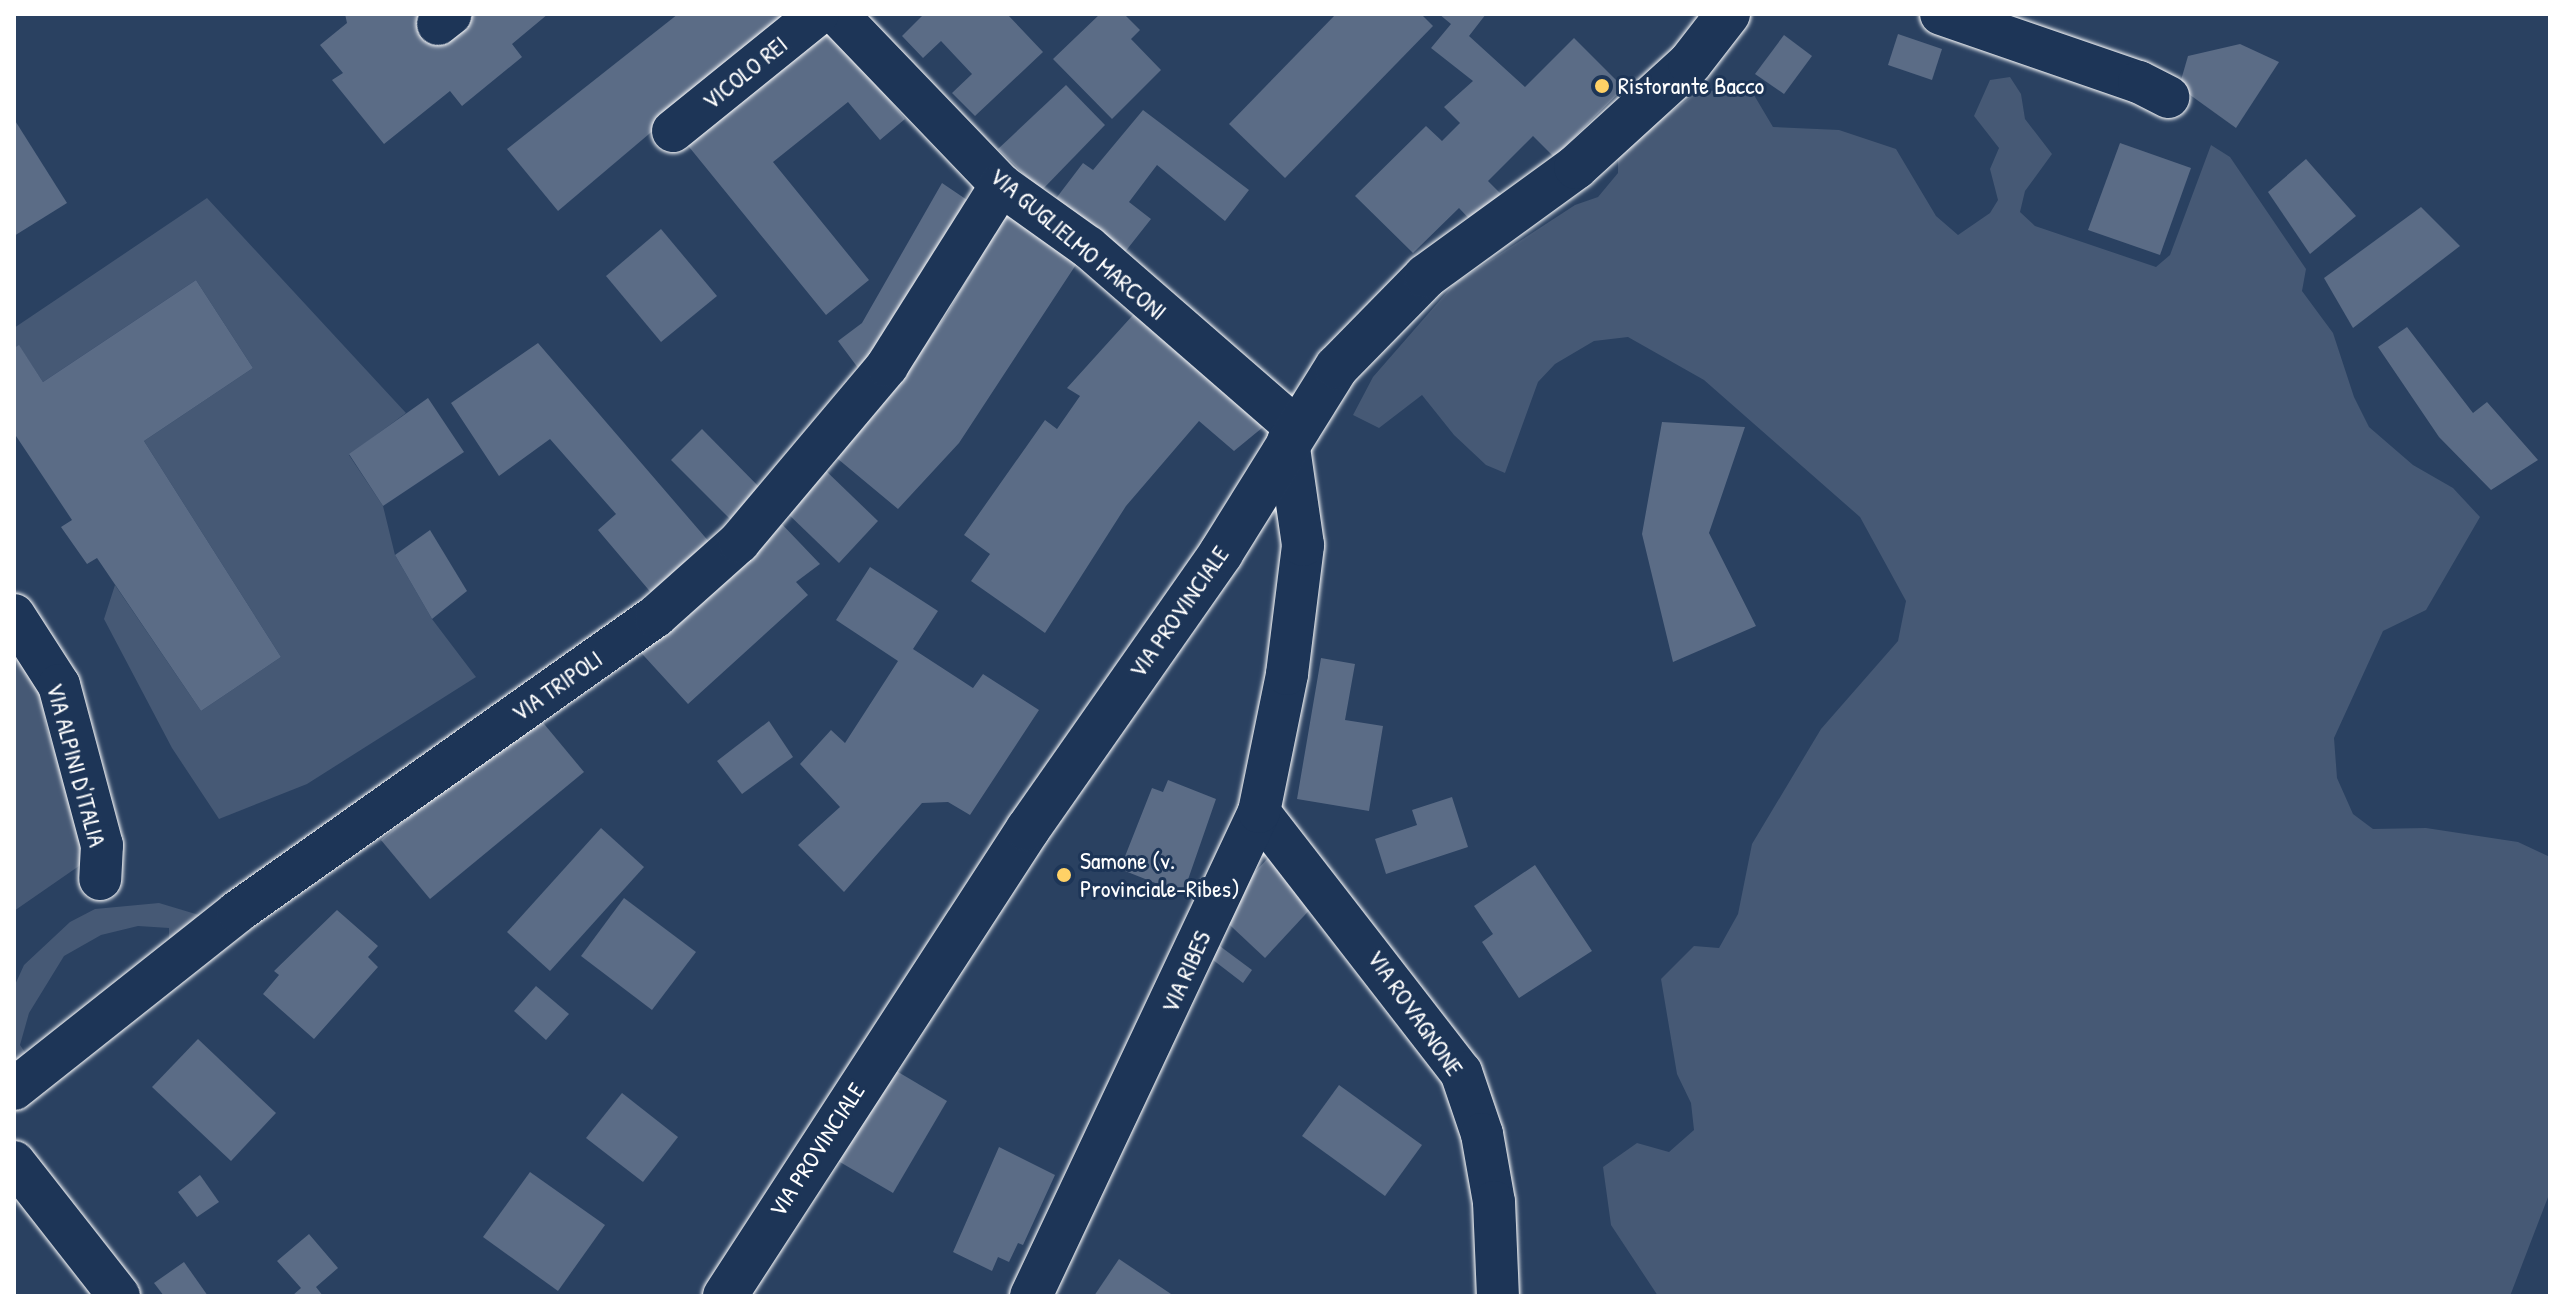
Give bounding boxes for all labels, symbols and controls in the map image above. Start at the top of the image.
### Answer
street label: VICOLO REI [697,30,793,116]
place label: Ristorante Bacco [1618,72,1764,100]
marker: Ristorante Bacco [1593,77,1611,95]
street label: VIA GUGLIELMO MARCONI [984,162,1172,326]
street label: VIA PROVINCIALE [1123,541,1235,683]
street label: VIA TRIPOLI [506,644,608,728]
street label: VIA ALPINI D'ITALIA [40,680,112,850]
place label: Samone (v. Provinciale-Ribes) [1080,847,1240,903]
marker: Samone (v. Provinciale-Ribes) [1055,866,1073,884]
street label: VIA RIBES [1155,927,1217,1017]
street label: VIA ROVAGNONE [1361,945,1469,1081]
street label: VIA PROVINCIALE [763,1078,871,1222]

